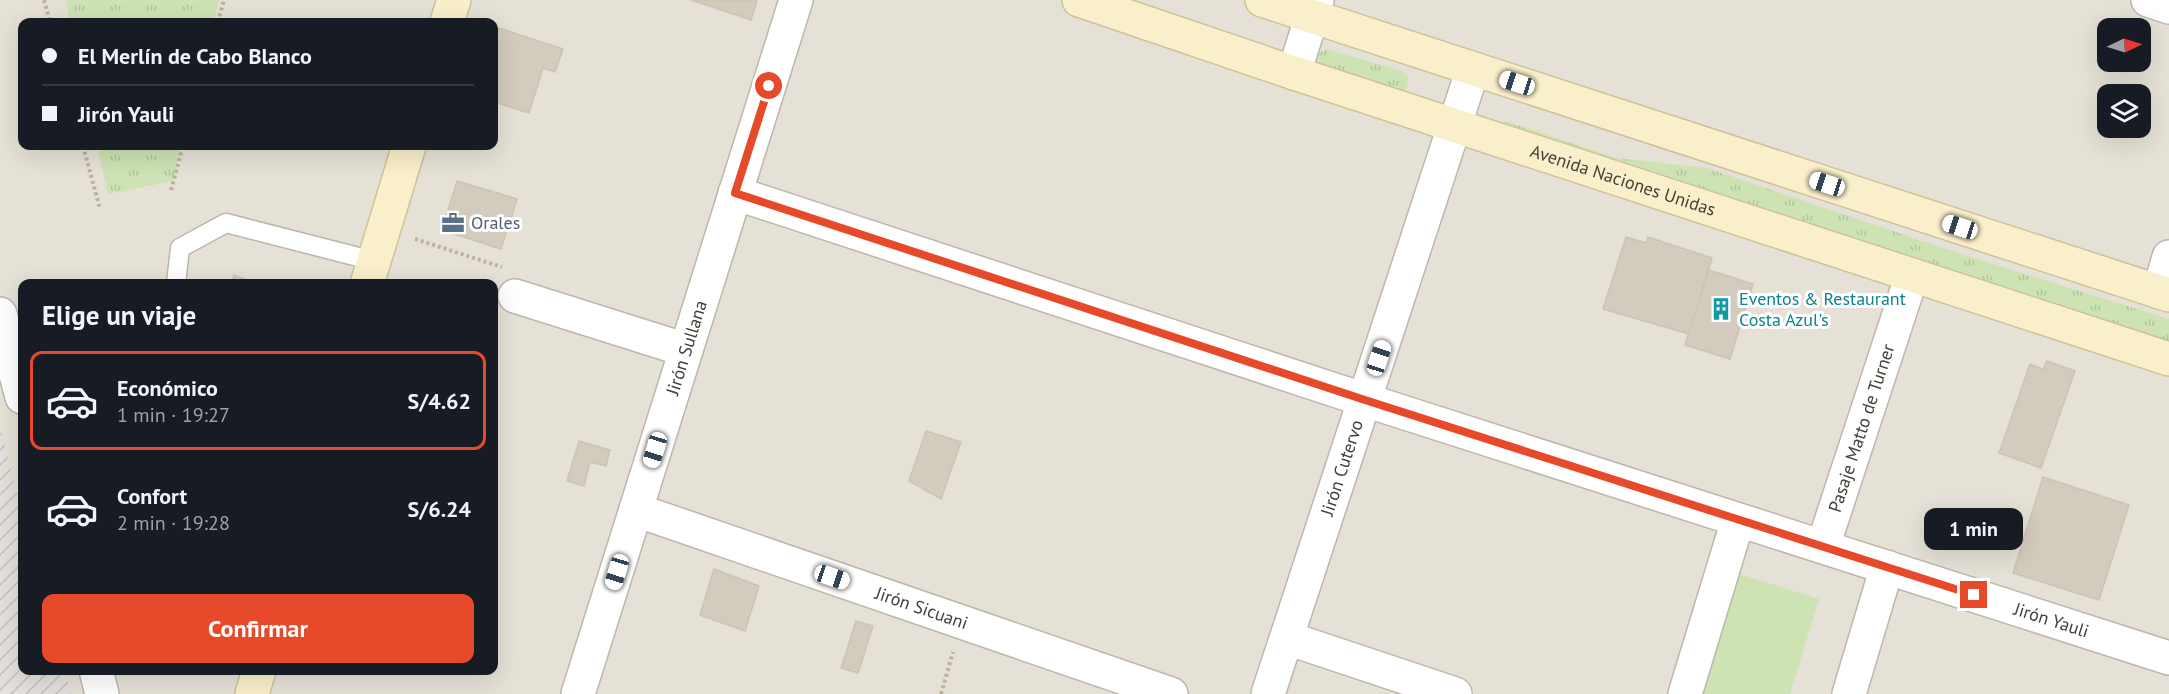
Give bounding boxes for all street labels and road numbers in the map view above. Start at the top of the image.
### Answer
street label: Avenida Naciones Unidas [1527,139,1718,221]
street label: Jirón Sullana [660,297,712,399]
street label: Pasaje Matto de Turner [1823,341,1900,515]
street label: Jirón Cutervo [1315,417,1368,520]
street label: Jirón Sicuani [871,581,971,634]
street label: Jirón Yauli [2010,597,2092,643]

